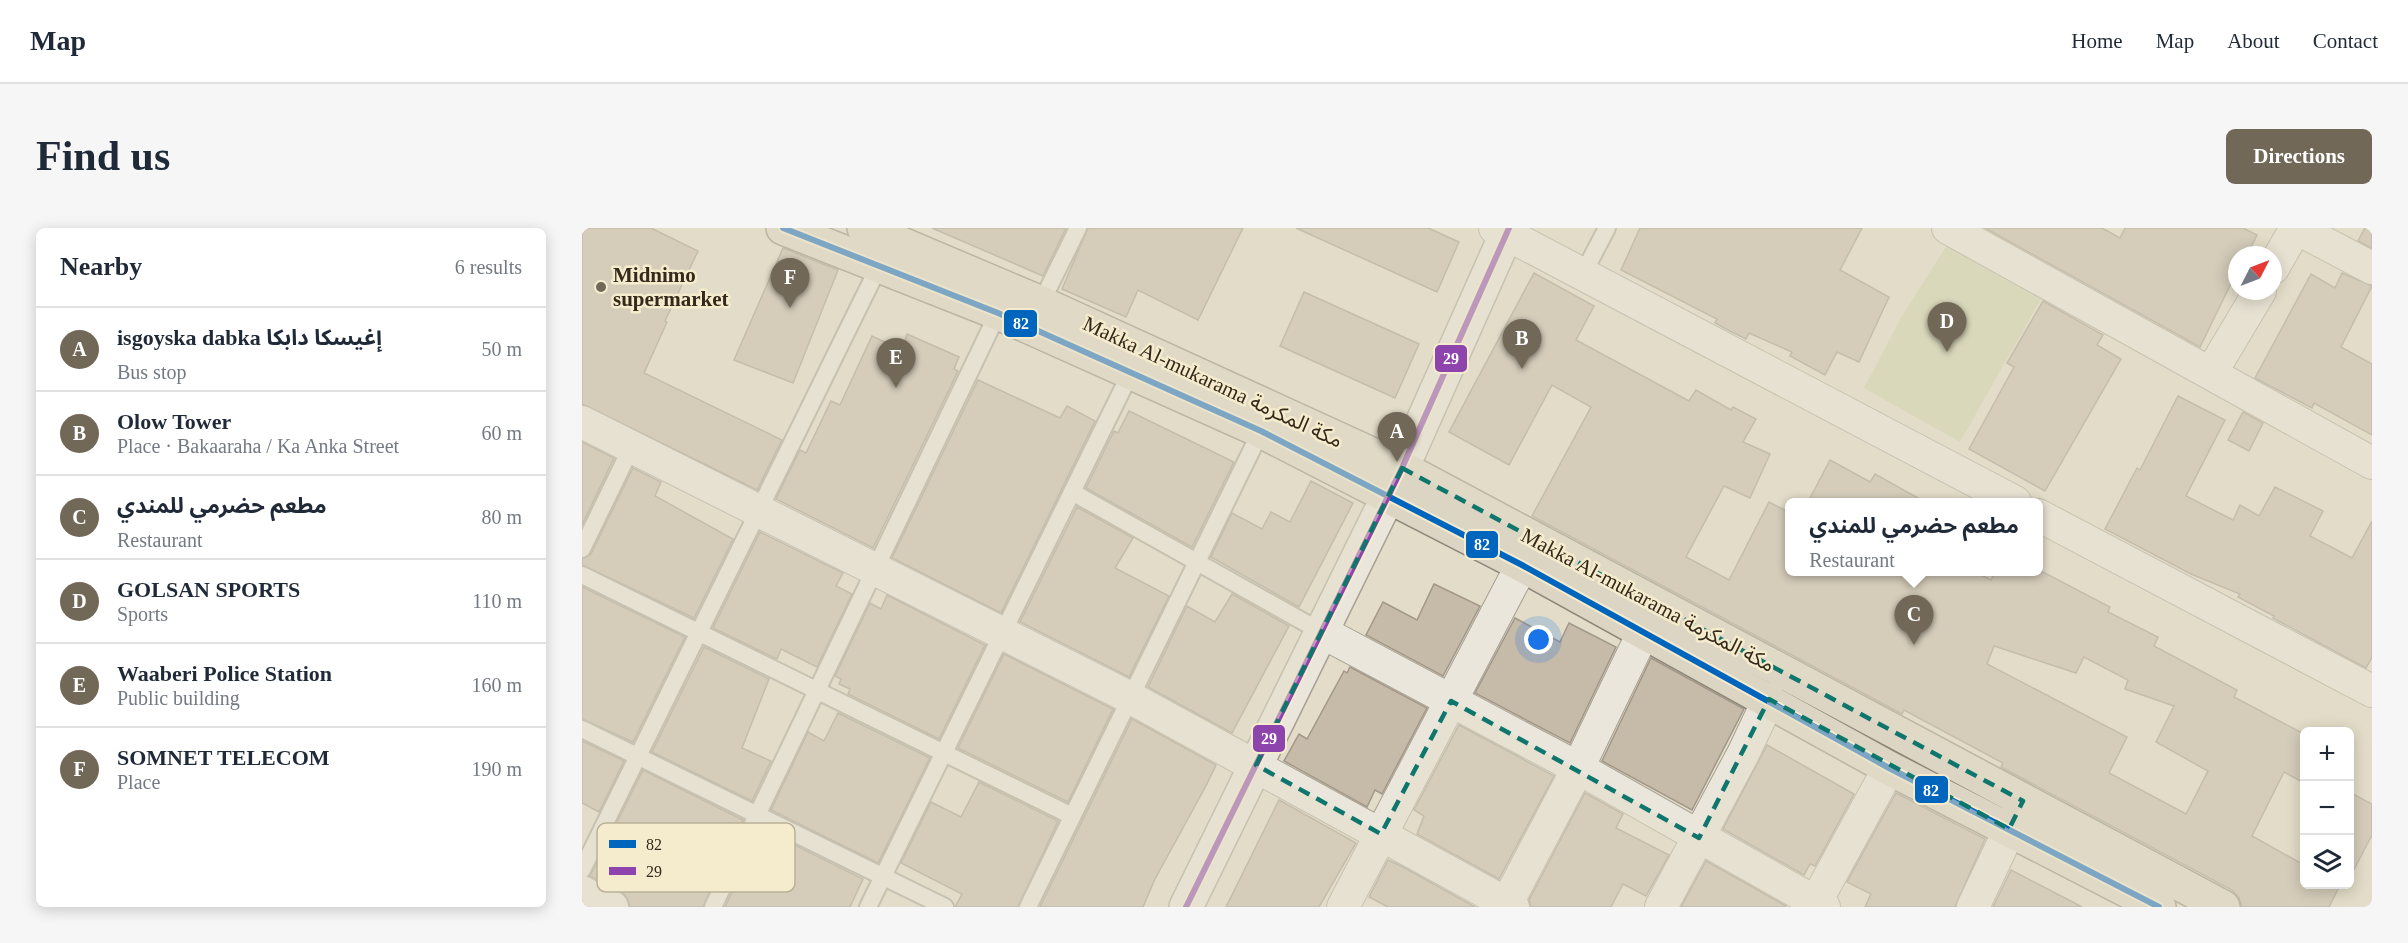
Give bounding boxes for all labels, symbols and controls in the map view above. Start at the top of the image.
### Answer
text: Map [30,25,86,56]
text: Home [2071,29,2123,53]
text: Map [2156,29,2194,53]
text: About [2227,29,2280,53]
text: Contact [2313,29,2378,53]
button: Directions [2226,129,2372,184]
text: Find us [36,133,170,179]
north arrow [2228,246,2282,300]
text: Nearby [60,252,142,281]
text: 6 results [455,256,522,278]
pin: F [770,259,810,308]
place label: Midnimo supermarket [613,263,728,311]
marker: Midnimo supermarket [594,280,608,294]
pin: D [1928,302,1966,352]
line badge: 82 [1003,309,1038,338]
street label: Makka Al-mukarama مكة المكرمة [1080,311,1346,453]
text: 82 [1013,315,1029,332]
pin: B [1502,320,1542,369]
text: isgoyska dabka إغيسكا دابكا [117,325,382,350]
text: A [72,338,87,360]
text: 50 m [481,338,522,360]
pin: E [876,338,916,388]
line badge: 29 [1434,344,1468,373]
text: 29 [1443,350,1459,367]
text: Bus stop [117,361,186,383]
text: Olow Tower [117,409,231,434]
pin: A [1378,412,1416,462]
text: B [73,422,86,444]
text: 60 m [481,422,522,444]
text: Place · Bakaaraha / Ka Anka Street [117,435,399,457]
text: مطعم حضرمي للمندي [117,493,327,518]
popup [1785,498,2043,576]
text: C [72,506,87,528]
text: 80 m [481,506,522,528]
text: مطعم حضرمي للمندي [1809,513,2019,538]
street label: Makka Al-mukarama مكة المكرمة [1517,523,1779,677]
text: Restaurant [117,529,203,551]
line badge: 82 [1465,530,1499,559]
text: 82 [1474,536,1490,553]
text: Restaurant [1809,549,1895,571]
text: GOLSAN SPORTS [117,577,300,602]
text: D [72,590,87,612]
text: 110 m [472,590,522,612]
pin: C [1894,596,1934,645]
text: Sports [117,603,168,625]
your location [1524,625,1553,654]
text: Waaberi Police Station [117,661,332,686]
text: E [73,674,86,696]
text: 160 m [471,674,522,696]
text: Public building [117,687,240,709]
line badge: 29 [1252,724,1286,753]
map controls [2300,727,2354,889]
button: + [2300,727,2354,781]
text: 29 [1261,730,1277,747]
text: SOMNET TELECOM [117,745,330,770]
text: F [73,758,86,780]
text: 190 m [471,758,522,780]
text: Place [117,771,160,793]
line badge: 82 [1914,775,1949,804]
button: − [2300,781,2354,835]
text: 82 [1923,782,1939,799]
legend [597,823,795,892]
button: layers [2300,835,2354,889]
text: 82 [646,836,662,853]
text: 29 [646,863,662,880]

